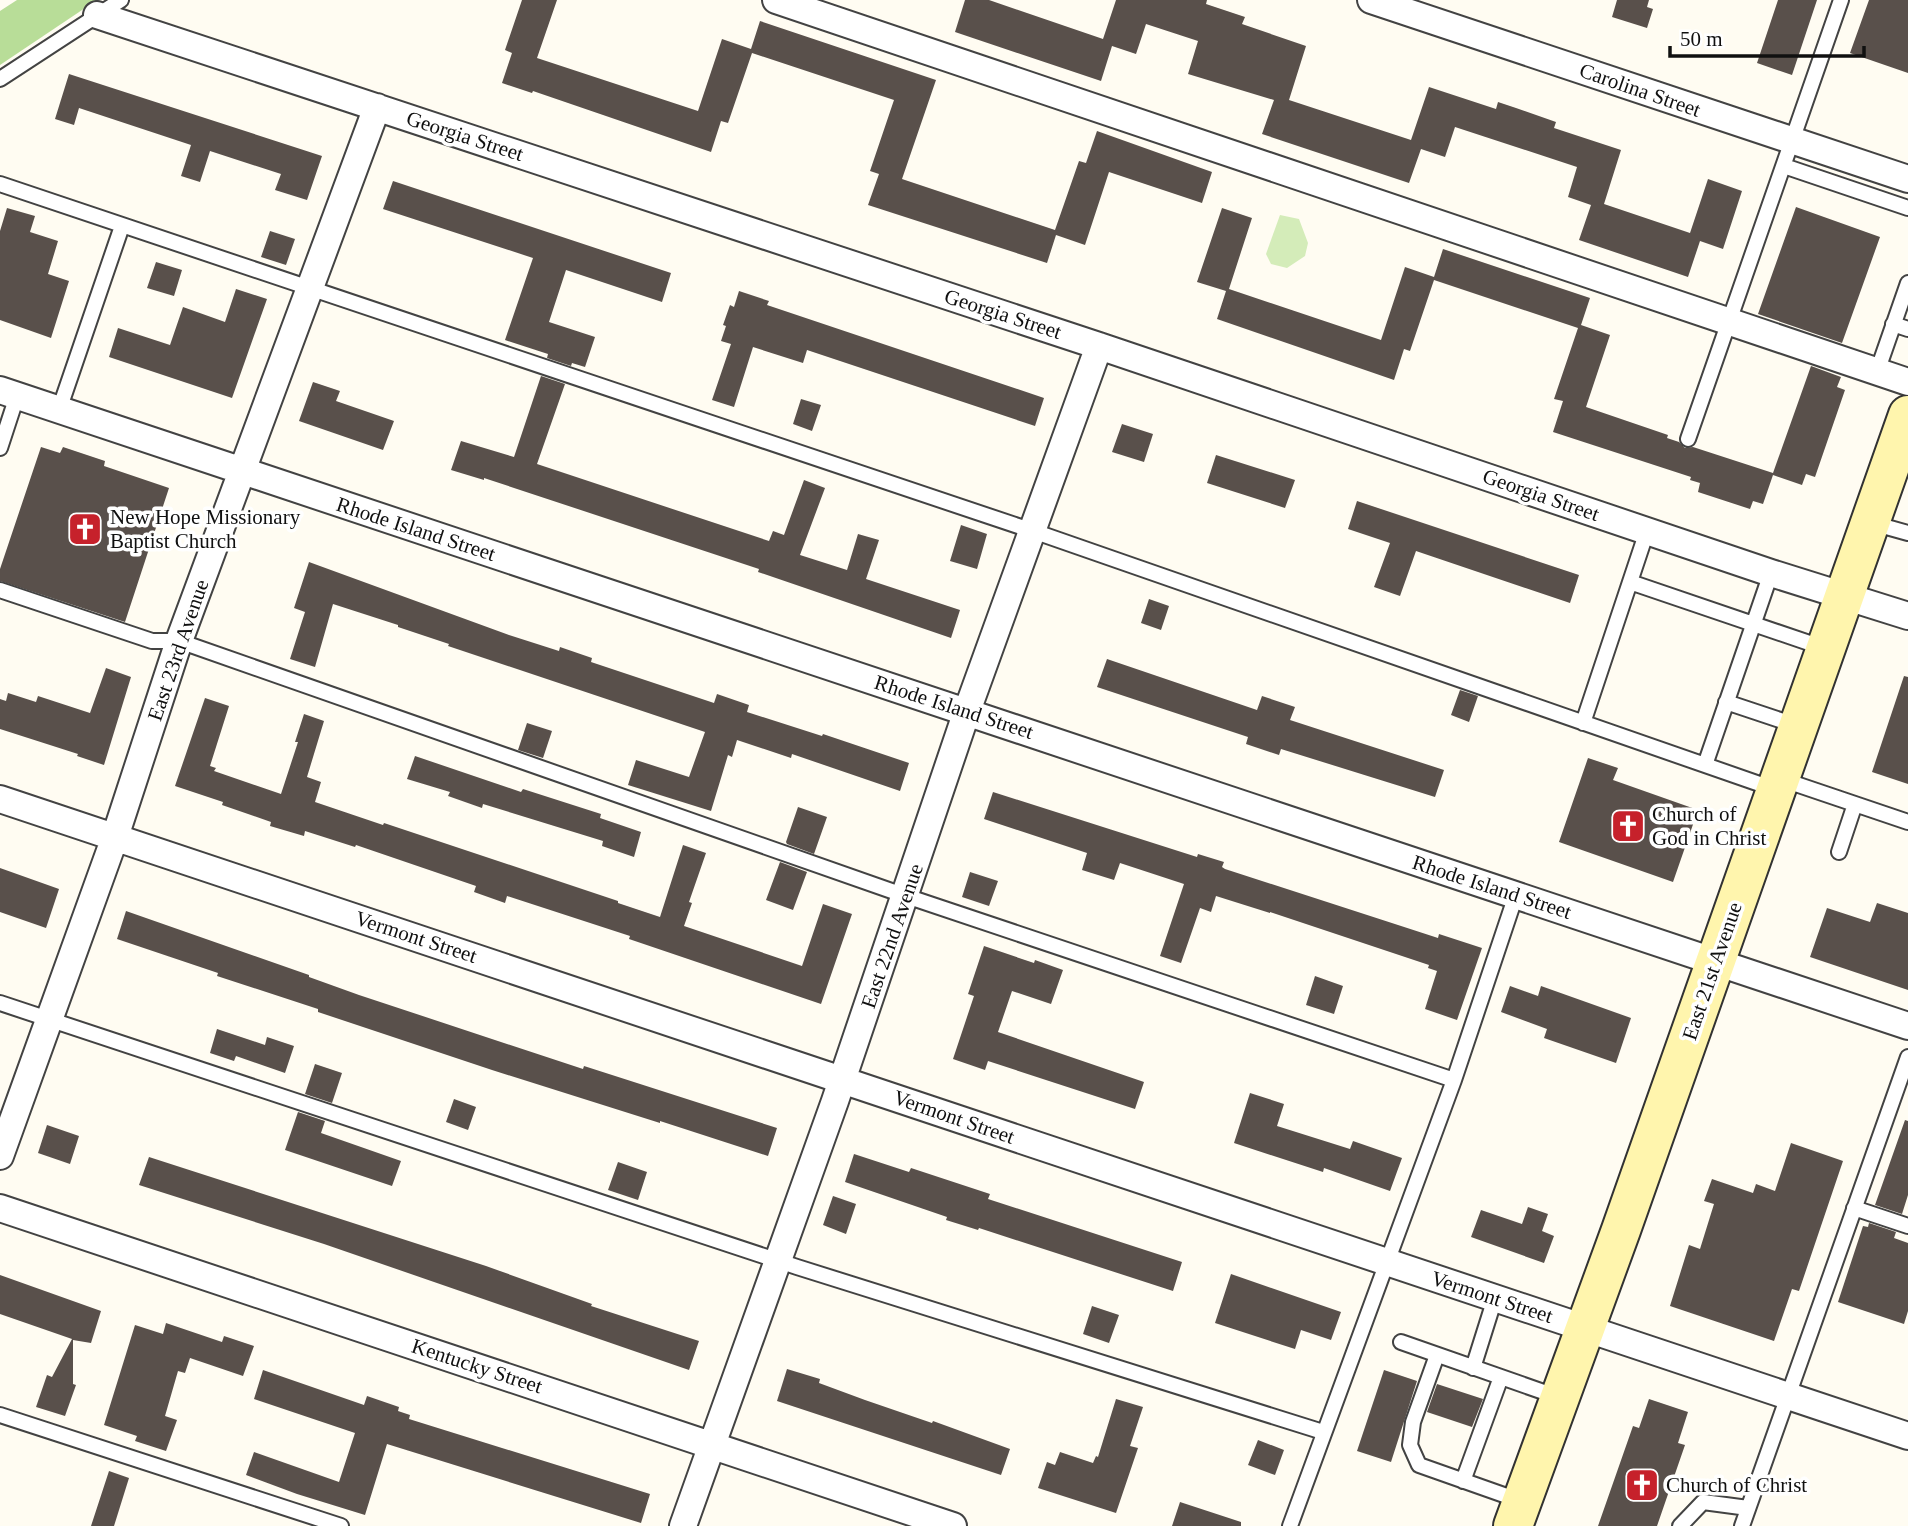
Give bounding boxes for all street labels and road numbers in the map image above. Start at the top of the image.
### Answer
street label: Carolina Street [1576,58,1704,122]
street label: Georgia Street [404,106,527,166]
street label: Georgia Street [942,284,1065,344]
street label: Georgia Street [1480,464,1602,526]
street label: Rhode Island Street [334,492,499,566]
street label: East 23rd Avenue [143,576,213,724]
street label: Rhode Island Street [872,670,1037,744]
street label: Rhode Island Street [1410,850,1575,924]
street label: East 22nd Avenue [856,861,928,1011]
street label: East 21st Avenue [1677,899,1747,1043]
street label: Vermont Street [352,906,480,968]
street label: Vermont Street [890,1085,1018,1149]
street label: Vermont Street [1428,1266,1556,1328]
street label: Kentucky Street [409,1334,545,1398]

